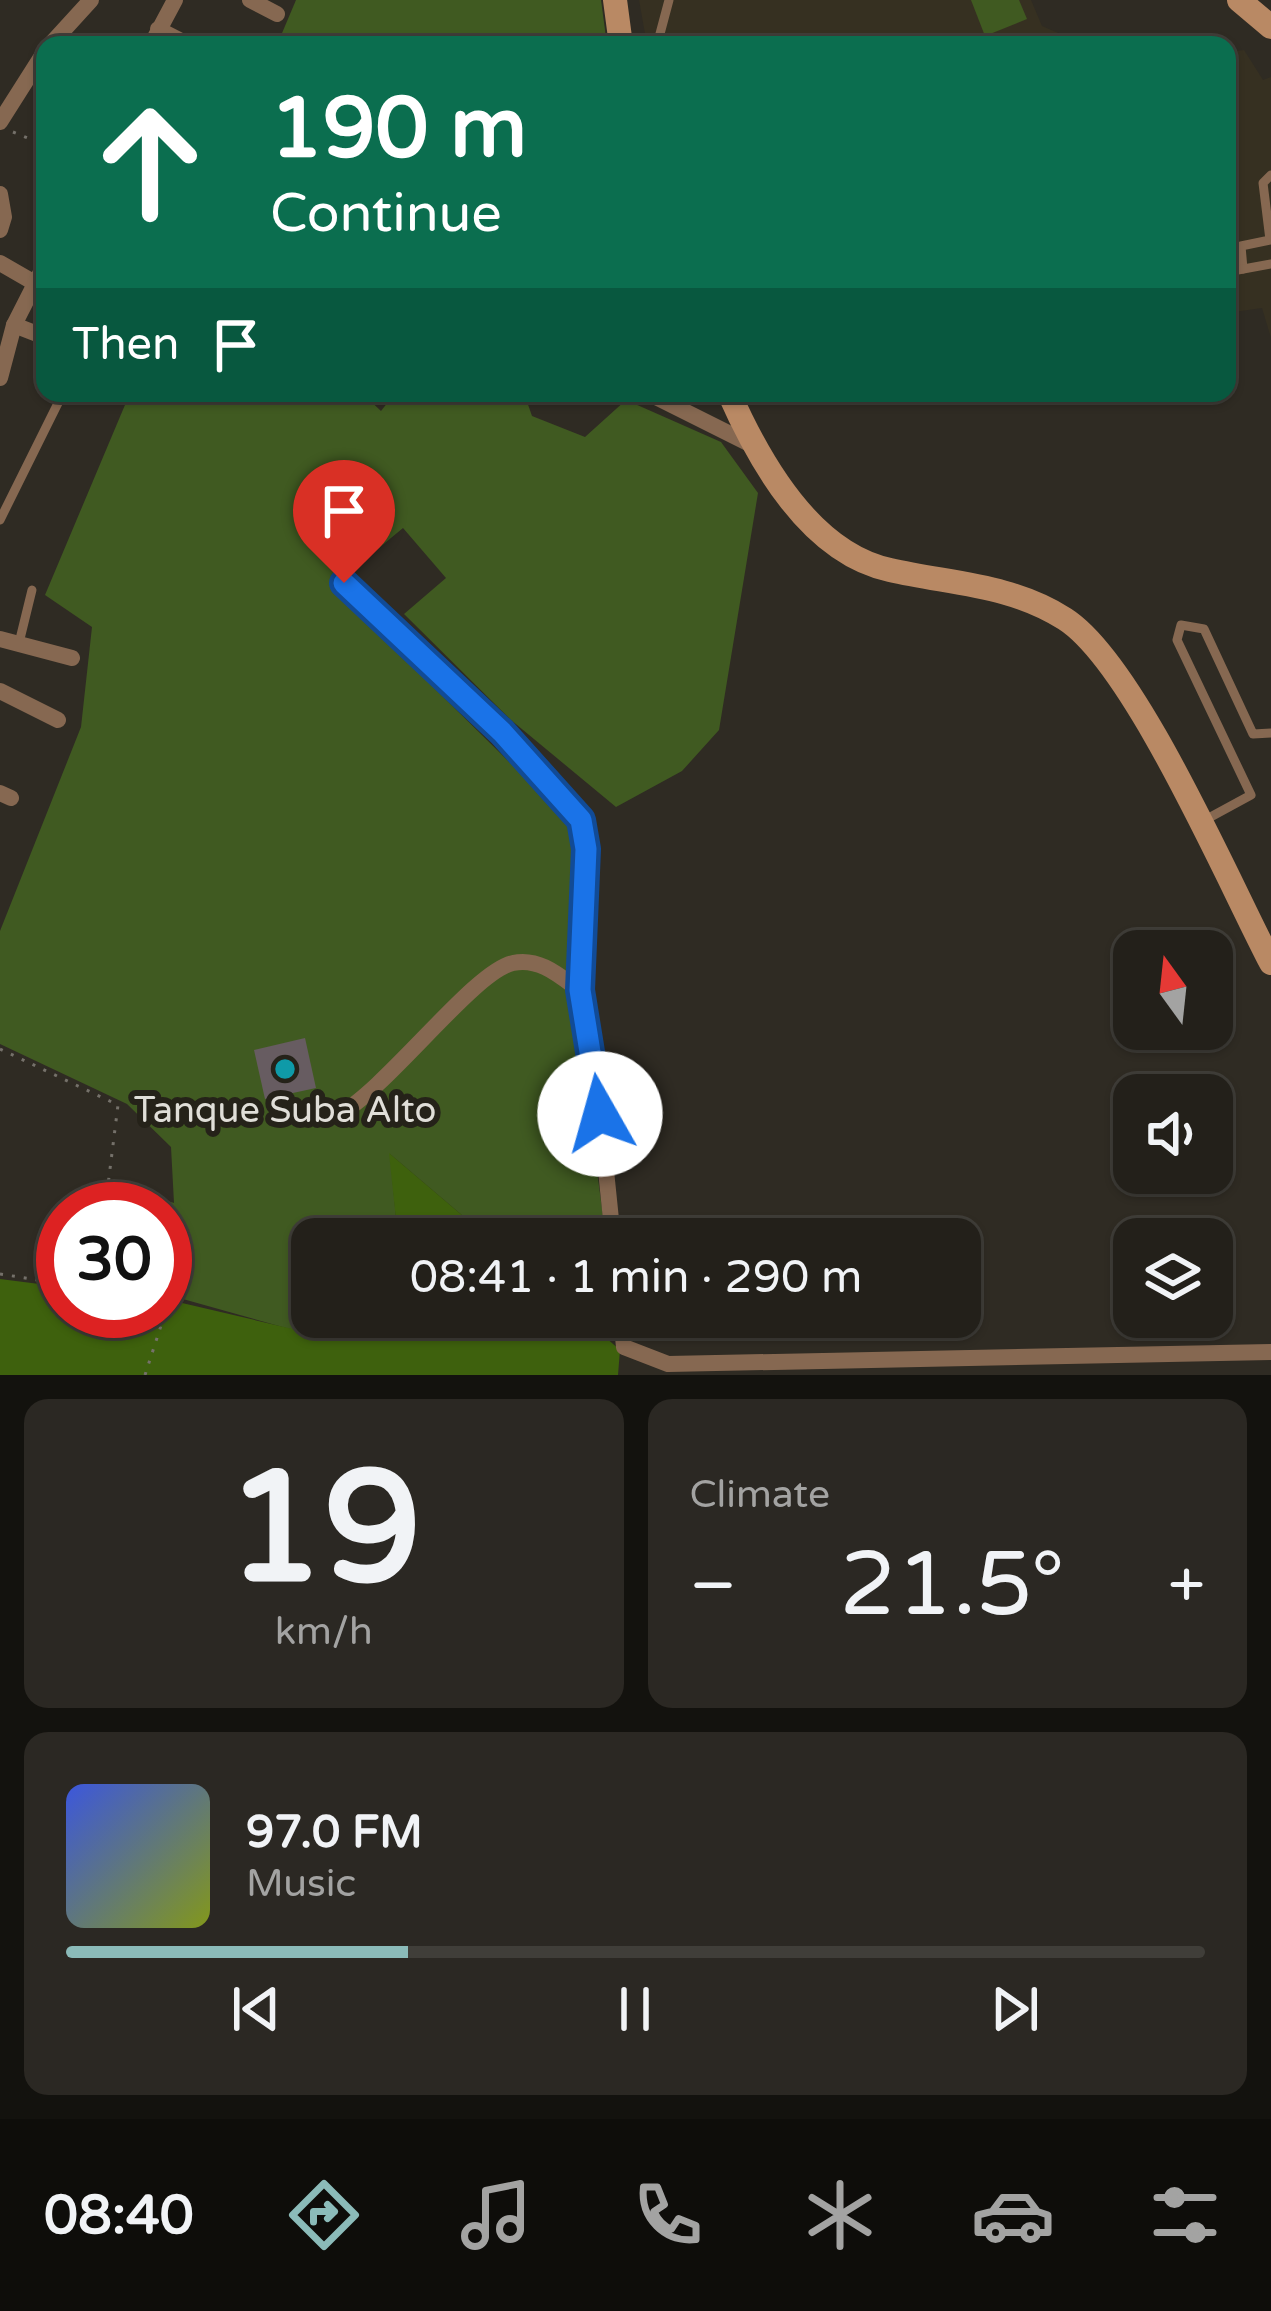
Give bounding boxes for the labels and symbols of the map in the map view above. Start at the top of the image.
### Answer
pin [293,460,395,583]
north arrow [1113,930,1233,1050]
position arrow [537,1051,663,1177]
marker: Tanque Suba Alto [272,1056,298,1082]
place label: Tanque Suba Alto [134,1089,436,1132]
speed limit sign: 30 [36,1182,192,1338]

